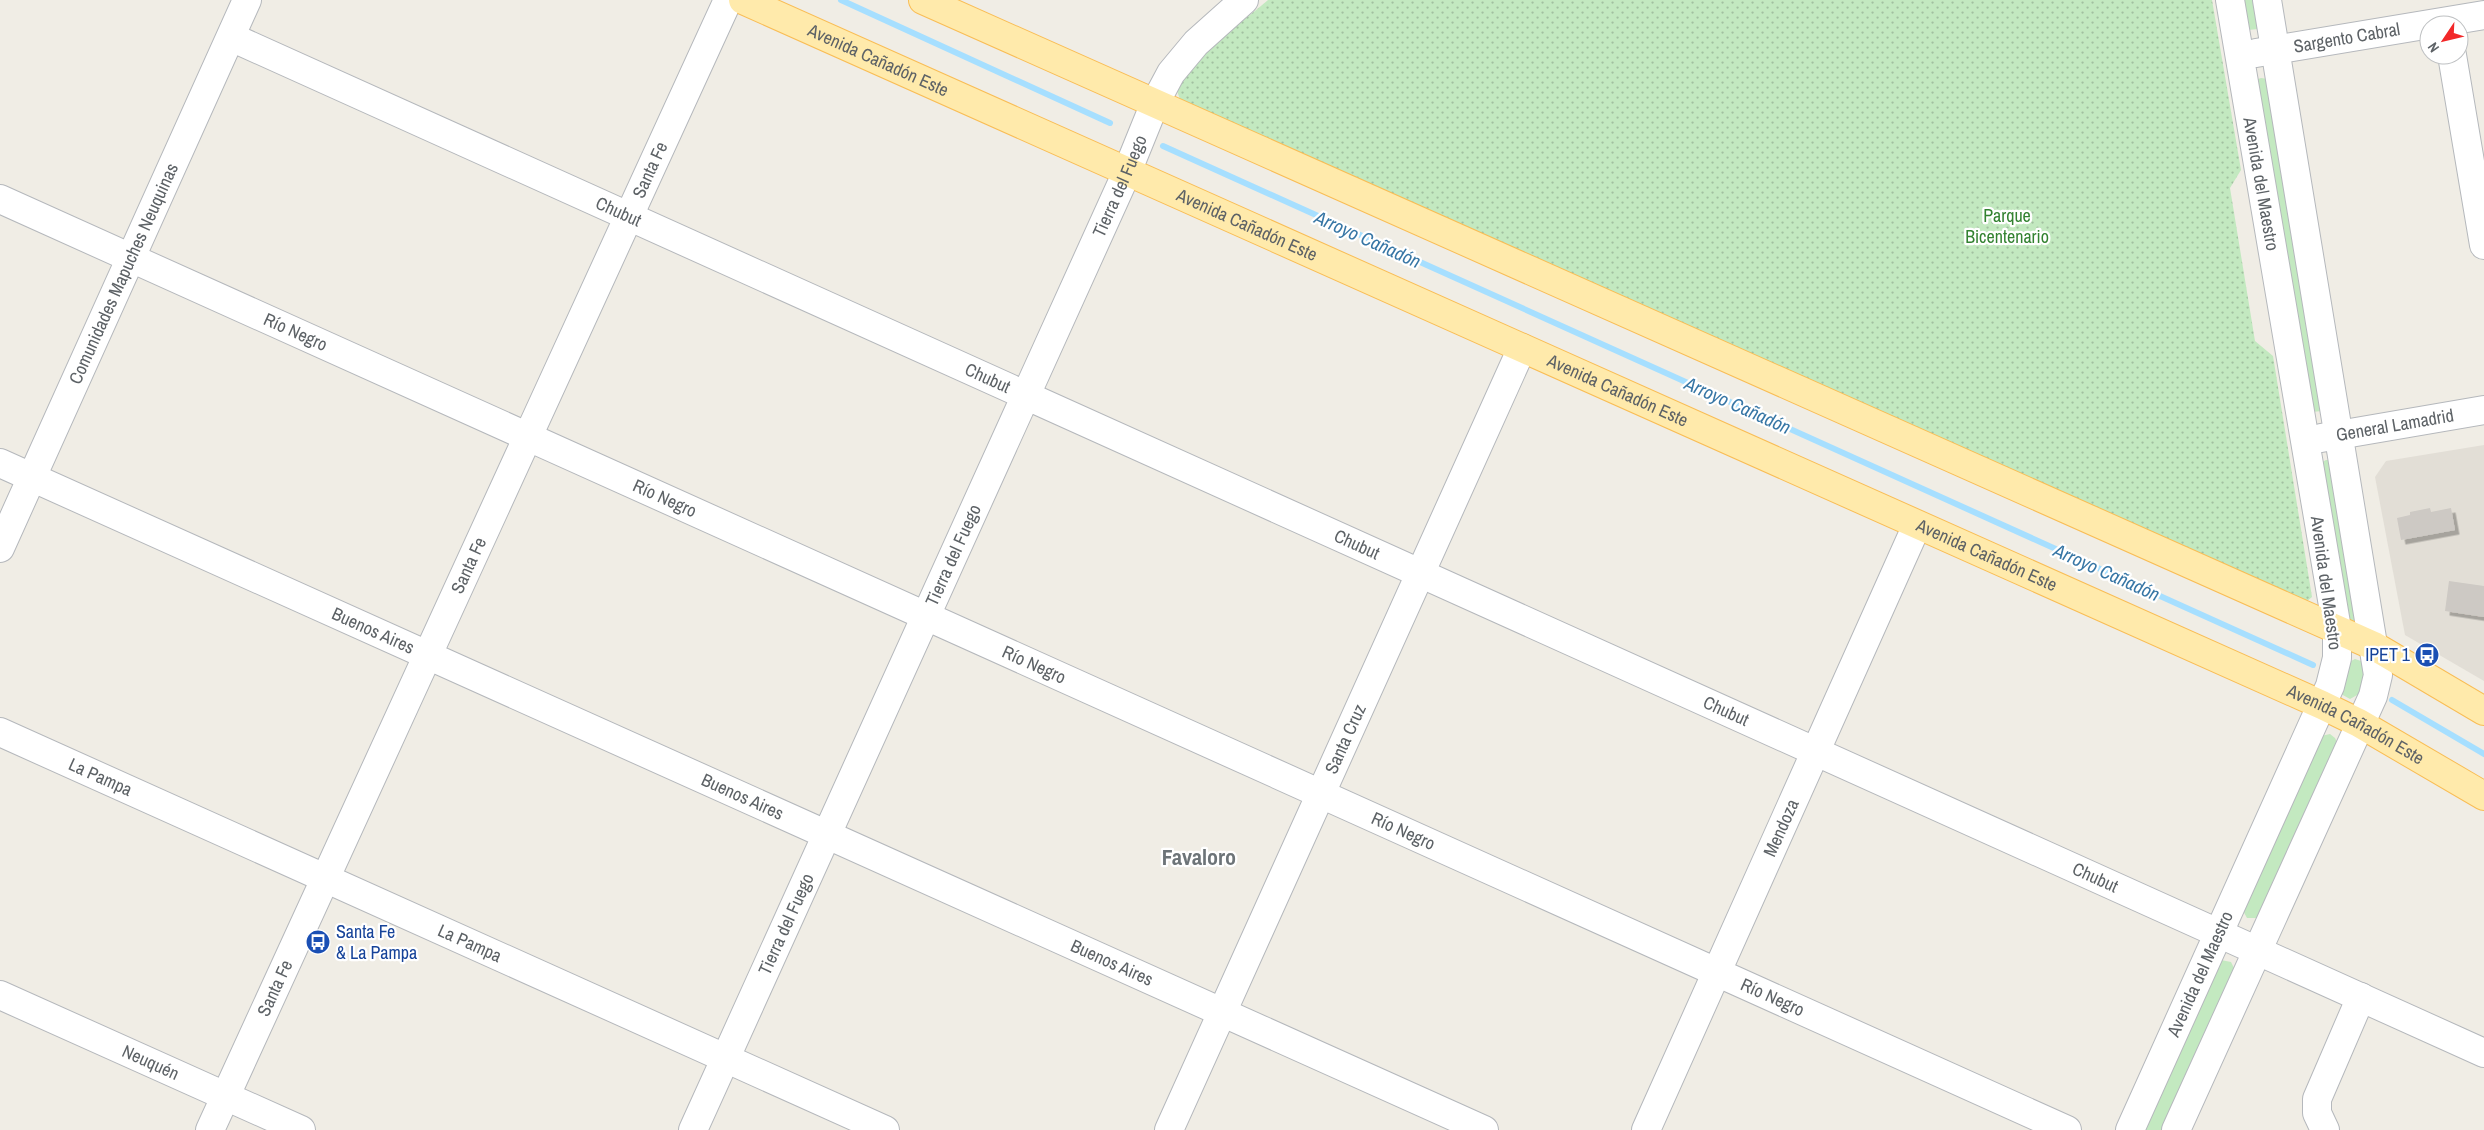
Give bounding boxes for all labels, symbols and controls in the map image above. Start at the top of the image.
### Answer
north arrow [2419,15,2469,65]
street label: Sargento Cabral [2292,16,2402,59]
street label: Avenida Cañadón Este [803,17,953,102]
text: N [2424,39,2443,56]
street label: Avenida del Maestro [2237,114,2286,253]
street label: Tierra del Fuego [1086,131,1153,241]
street label: Santa Fe [626,138,673,202]
street label: Comunidades Mapuches Neuquinas [63,159,184,388]
street label: Avenida Cañadón Este [1172,182,1322,267]
street label: Chubut [592,190,645,232]
park label: Parque Bicentenario [1965,203,2049,249]
water label: Arroyo Cañadón [1310,204,1425,274]
street label: Río Negro [260,306,331,357]
street label: Avenida Cañadón Este [1543,347,1692,432]
street label: Chubut [961,357,1015,399]
water label: Arroyo Cañadón [1680,370,1795,440]
street label: General Lamadrid [2334,402,2456,447]
street label: Río Negro [629,473,701,523]
street label: Tierra del Fuego [919,500,987,610]
street label: Avenida Cañadón Este [1912,512,2061,597]
street label: Avenida del Maestro [2305,513,2348,652]
street label: Chubut [1330,523,1384,565]
street label: Santa Fe [445,533,492,597]
water label: Arroyo Cañadón [2049,537,2164,607]
street label: Buenos Aires [328,601,418,660]
street label: Río Negro [998,639,1070,689]
place label: IPET 1 [2365,642,2411,667]
bus stop icon: IPET 1 [2414,642,2440,668]
street label: Avenida Cañadón Este [2282,678,2429,770]
street label: Chubut [1699,690,1753,732]
street label: Santa Cruz [1318,700,1372,778]
street label: La Pampa [65,751,136,802]
street label: Buenos Aires [697,767,788,826]
street label: Mendoza [1757,795,1805,861]
street label: Río Negro [1368,805,1439,856]
district label: Favaloro [1162,842,1236,872]
street label: Chubut [2069,856,2122,898]
street label: Tierra del Fuego [752,869,820,979]
street label: Avenida del Maestro [2160,907,2239,1042]
street label: La Pampa [434,918,506,968]
place label: Santa Fe & La Pampa [336,919,417,965]
bus stop icon: Santa Fe & La Pampa [305,929,331,955]
street label: Buenos Aires [1067,933,1157,992]
street label: Santa Fe [251,956,298,1020]
street label: Río Negro [1737,972,1809,1022]
street label: Neuquén [118,1038,183,1086]

